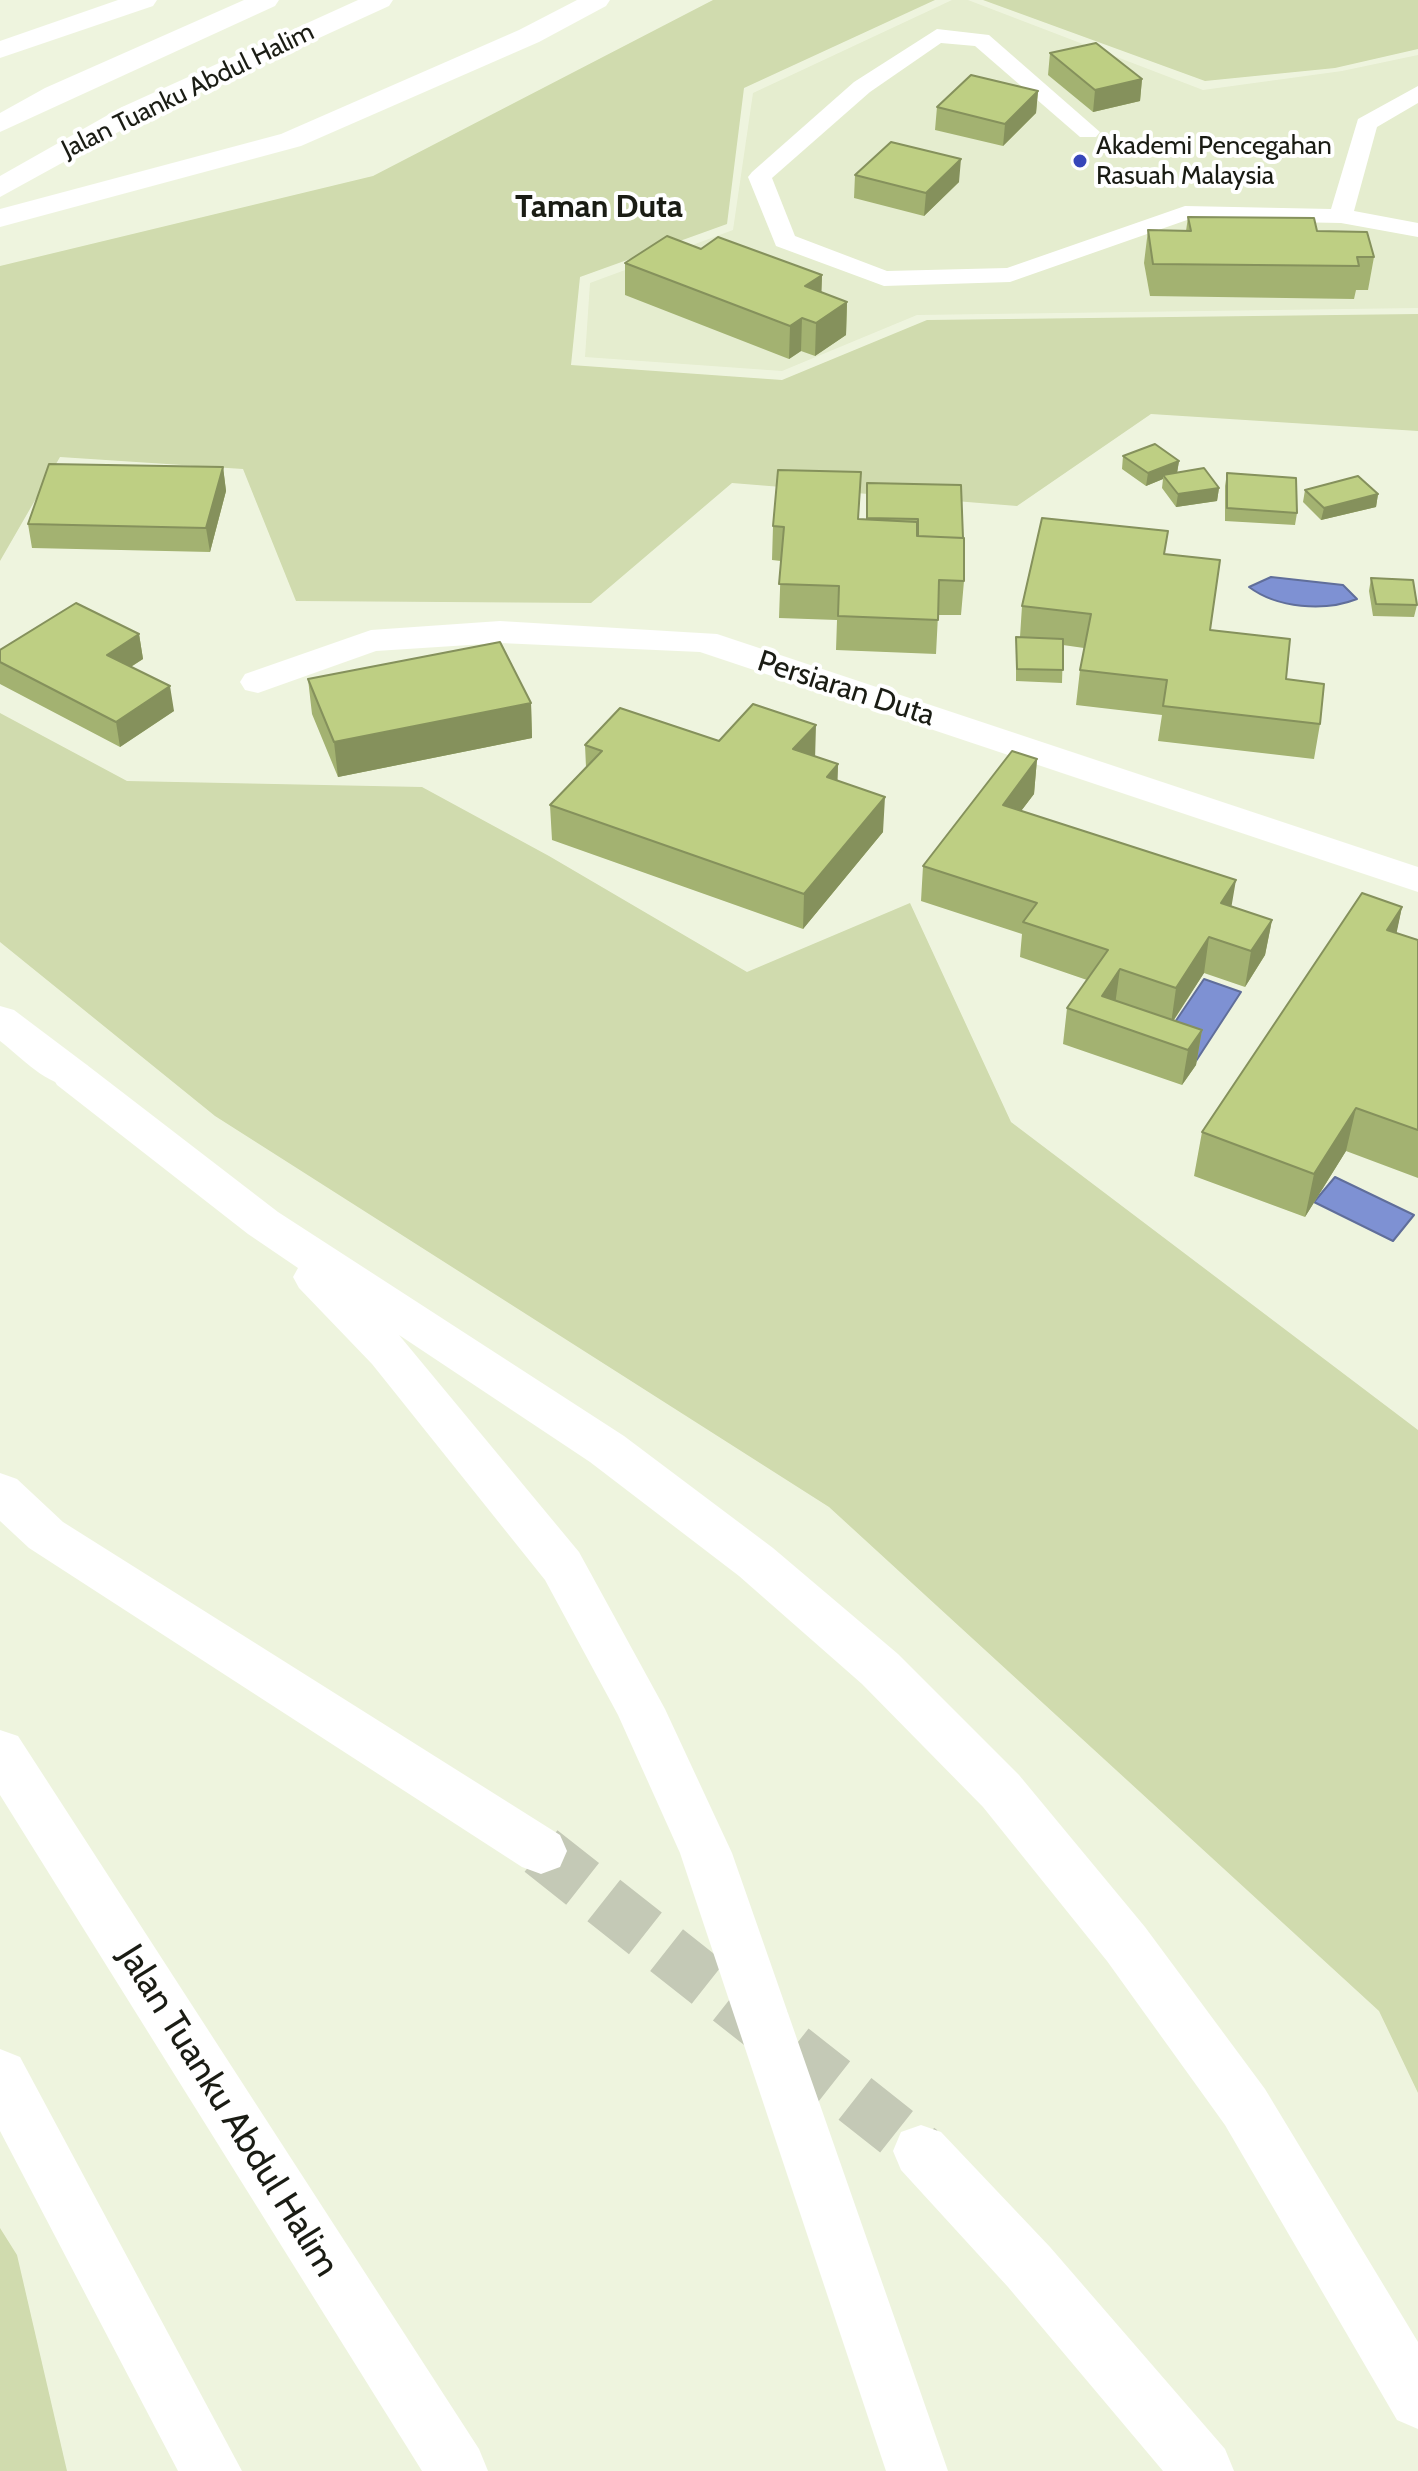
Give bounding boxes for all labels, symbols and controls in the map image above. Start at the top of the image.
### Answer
street label: Jalan Tuanku Abdul Halim [57,16,319,166]
place label: Akademi Pencegahan Rasuah Malaysia [1096,130,1332,192]
marker: Akademi Pencegahan Rasuah Malaysia [1071,152,1089,170]
district label: Taman Duta [515,189,683,227]
street label: Persiaran Duta [753,643,939,735]
street label: Jalan Tuanku Abdul Halim [108,1937,348,2285]

